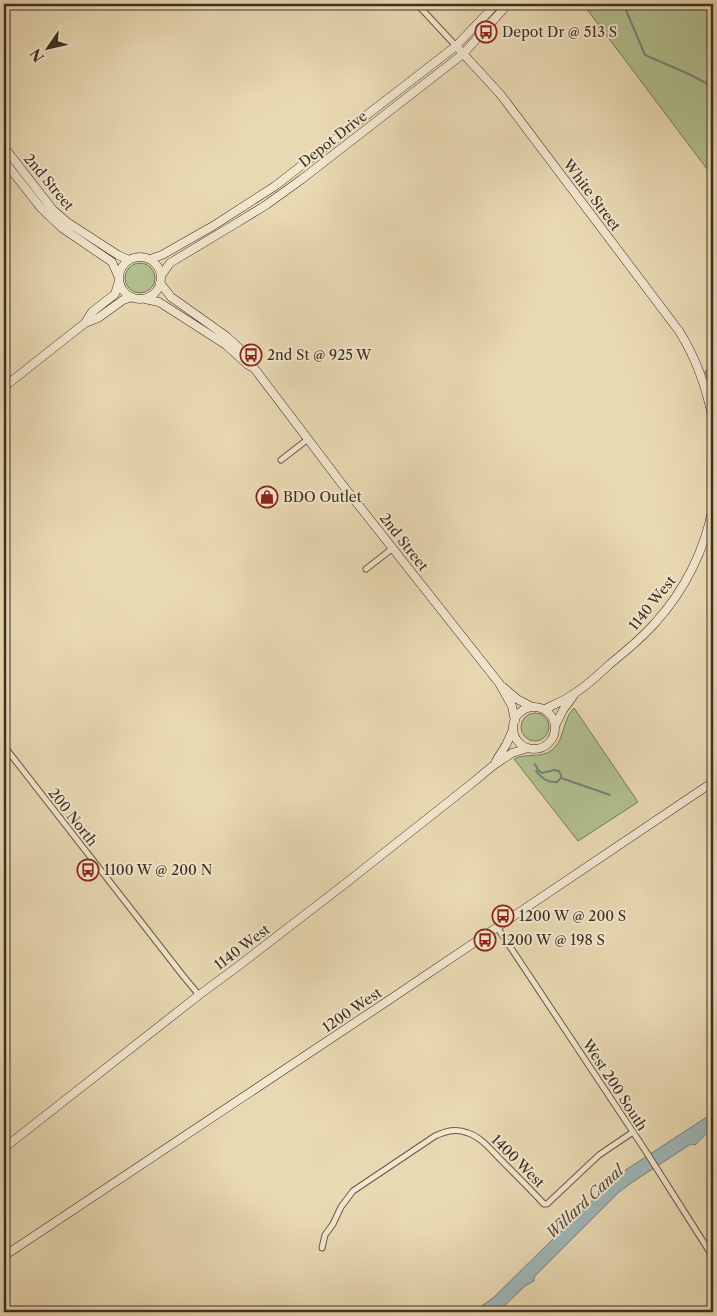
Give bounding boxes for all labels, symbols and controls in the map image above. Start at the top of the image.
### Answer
bus stop icon: Depot Dr @ 513 S [474,20,498,44]
north arrow [22,22,72,72]
place label: Depot Dr @ 513 S [502,23,617,41]
text: N [26,45,48,65]
street label: Depot Drive [295,107,371,171]
street label: 2nd Street [20,150,78,214]
street label: White Street [559,155,625,234]
bus stop icon: 2nd St @ 925 W [239,343,263,367]
place label: 2nd St @ 925 W [267,346,372,364]
shop icon: BDO Outlet [255,485,279,509]
place label: BDO Outlet [283,488,362,506]
street label: 2nd Street [376,509,432,575]
street label: 1140 West [625,572,679,634]
street label: 200 North [45,784,101,850]
bus stop icon: 1100 W @ 200 N [76,858,100,882]
place label: 1100 W @ 200 N [104,861,213,879]
bus stop icon: 1200 W @ 200 S [491,904,515,928]
place label: 1200 W @ 200 S [519,907,626,925]
street label: 1140 West [211,920,273,974]
bus stop icon: 1200 W @ 198 S [473,928,497,952]
place label: 1200 W @ 198 S [501,931,605,949]
street label: 1200 West [319,984,385,1036]
street label: West 200 South [578,1035,651,1134]
street label: 1400 West [488,1131,548,1191]
water label: Willard Canal [542,1159,629,1243]

